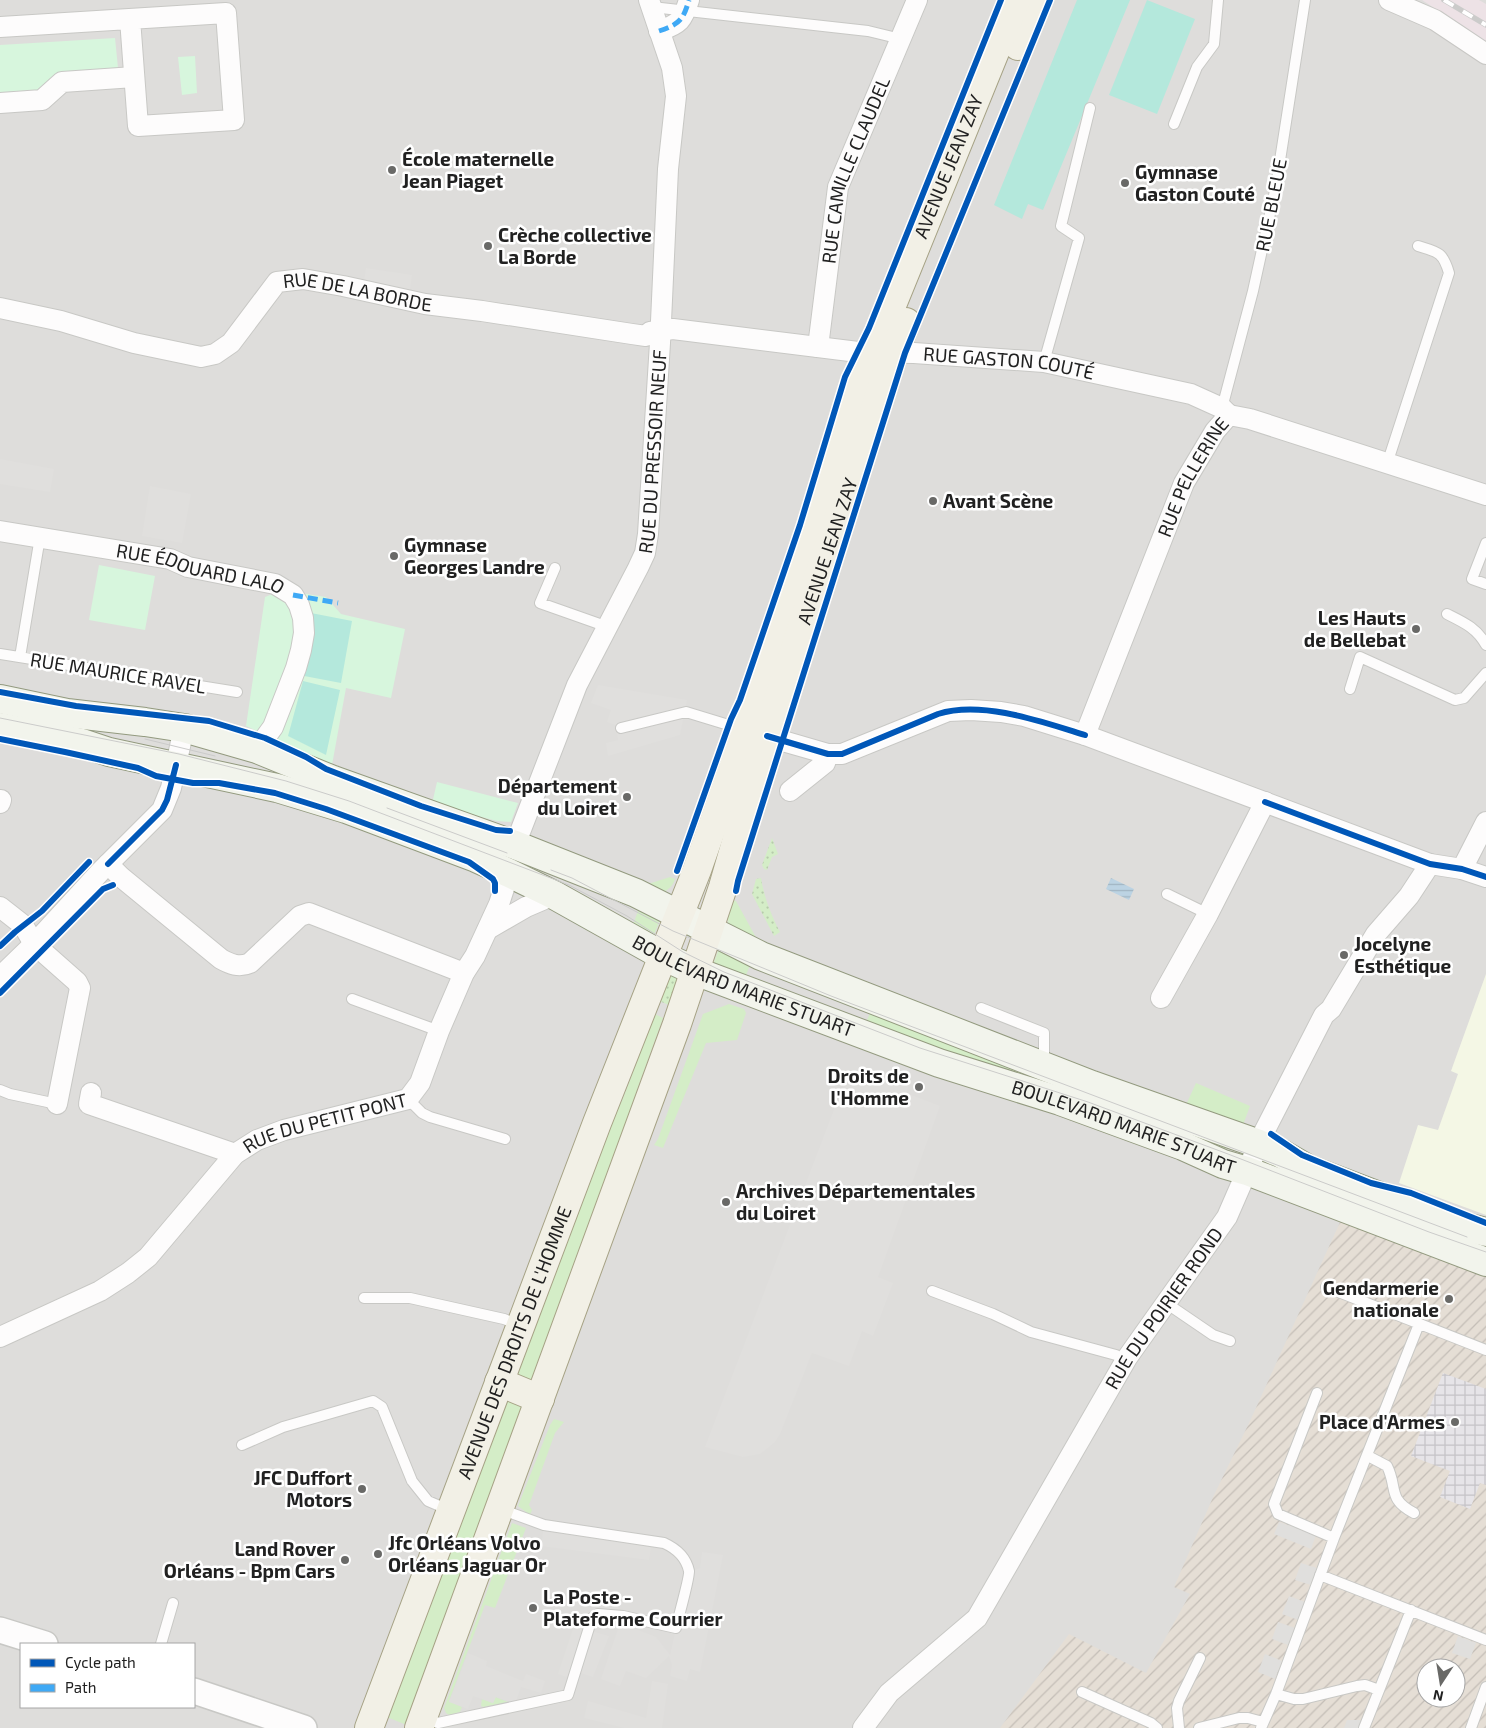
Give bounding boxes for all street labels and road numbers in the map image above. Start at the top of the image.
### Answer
street label: RUE CAMILLE CLAUDEL [817,73,894,265]
street label: AVENUE JEAN ZAY [908,91,987,241]
street label: RUE BLEUE [1250,156,1291,254]
street label: RUE DE LA BORDE [282,267,433,316]
street label: RUE GASTON COUTÉ [922,342,1097,384]
street label: RUE DU PRESSOIR NEUF [633,349,671,555]
street label: RUE PELLERINE [1152,412,1233,540]
street label: AVENUE JEAN ZAY [792,475,862,627]
street label: RUE ÉDOUARD LALO [115,538,289,598]
street label: RUE MAURICE RAVEL [29,647,208,698]
street label: BOULEVARD MARIE STUART [629,929,858,1041]
street label: BOULEVARD MARIE STUART [1009,1075,1239,1178]
street label: RUE DU PETIT PONT [238,1088,409,1157]
street label: AVENUE DES DROITS DE L'HOMME [452,1203,576,1482]
street label: RUE DU POIRIER ROND [1100,1223,1227,1393]

